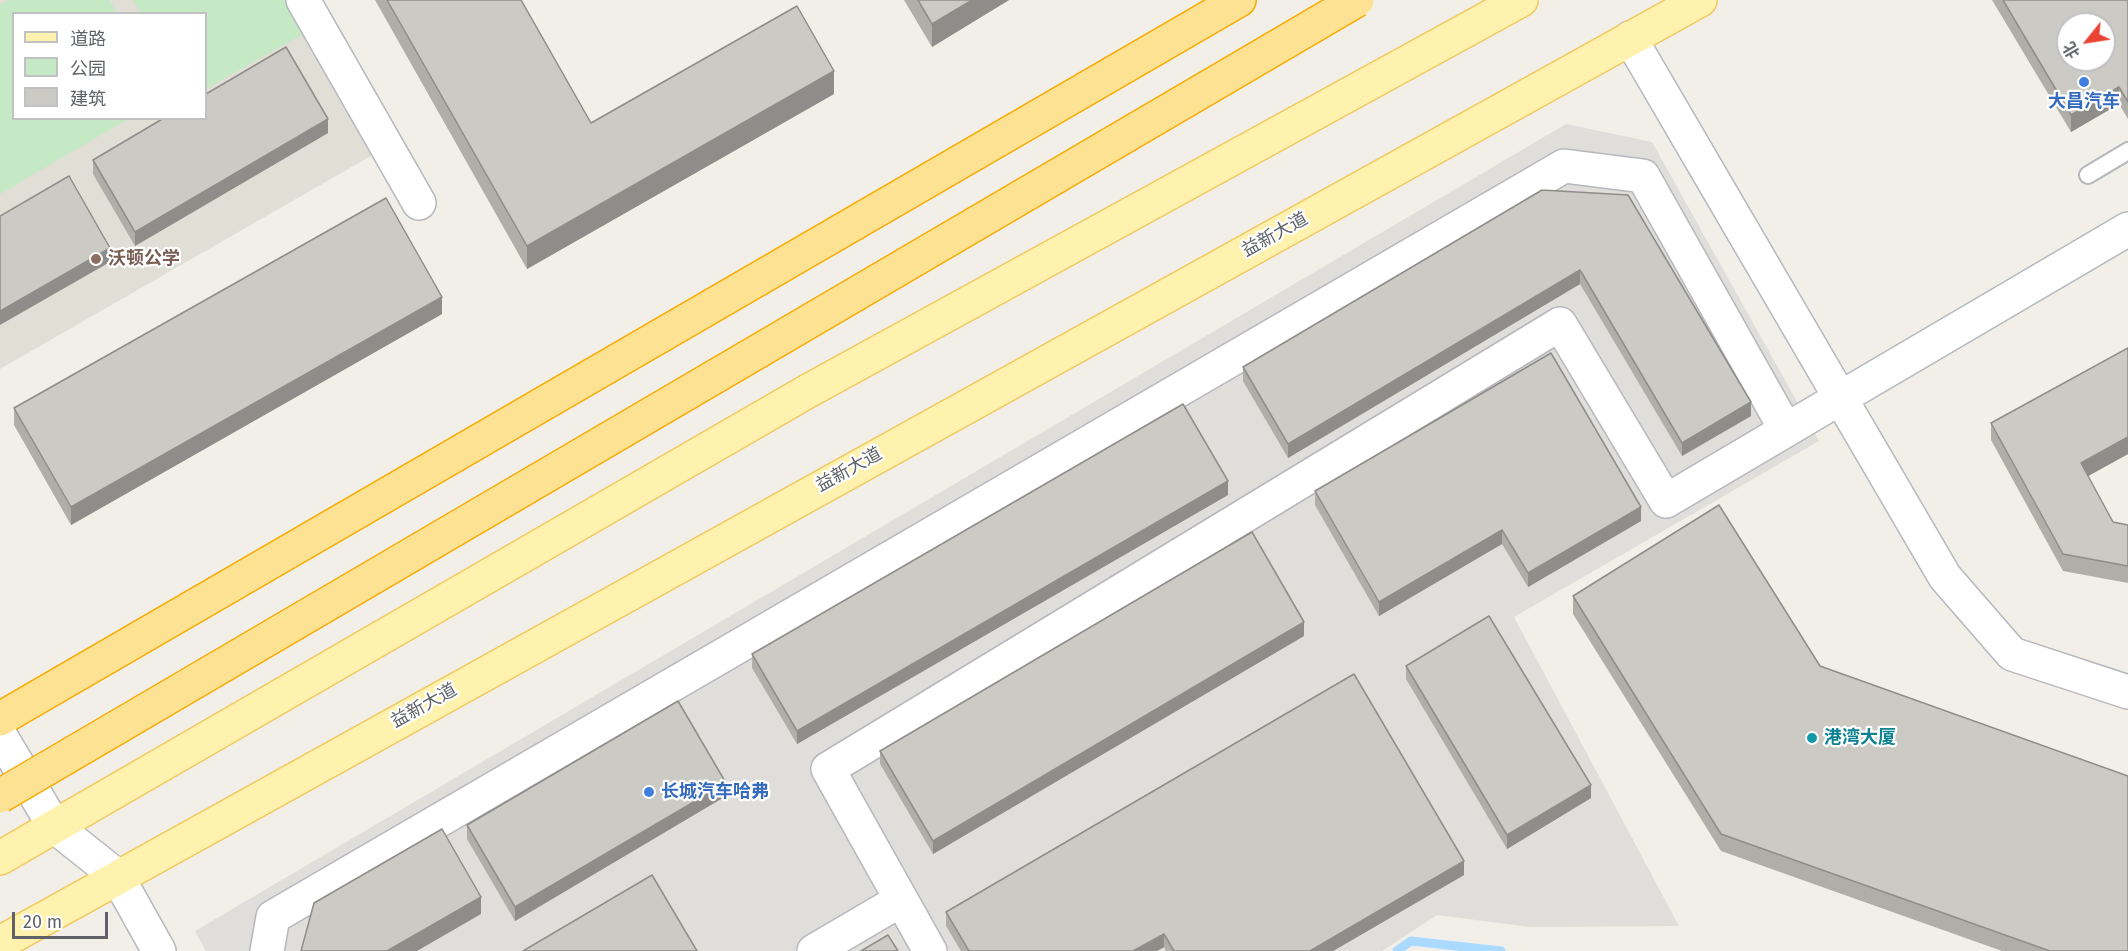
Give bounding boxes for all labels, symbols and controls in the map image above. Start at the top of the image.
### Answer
legend [12,12,207,120]
north arrow [2056,12,2116,72]
text: 道路 [70,28,106,50]
text: 北 [2059,39,2084,62]
text: 公园 [70,58,106,80]
marker: 大昌汽车 [2077,75,2091,89]
text: 建筑 [70,88,106,110]
place label: 大昌汽车 [2048,91,2120,113]
street label: 益新大道 [1238,208,1312,262]
place label: 沃顿公学 [108,248,180,270]
marker: 沃顿公学 [89,252,103,266]
street label: 益新大道 [812,443,886,497]
street label: 益新大道 [387,679,461,733]
place label: 港湾大厦 [1824,727,1896,749]
marker: 港湾大厦 [1805,731,1819,745]
place label: 长城汽车哈弗 [661,781,769,803]
marker: 长城汽车哈弗 [642,785,656,799]
scale bar [15,900,111,938]
text: 20 m [23,911,62,933]

